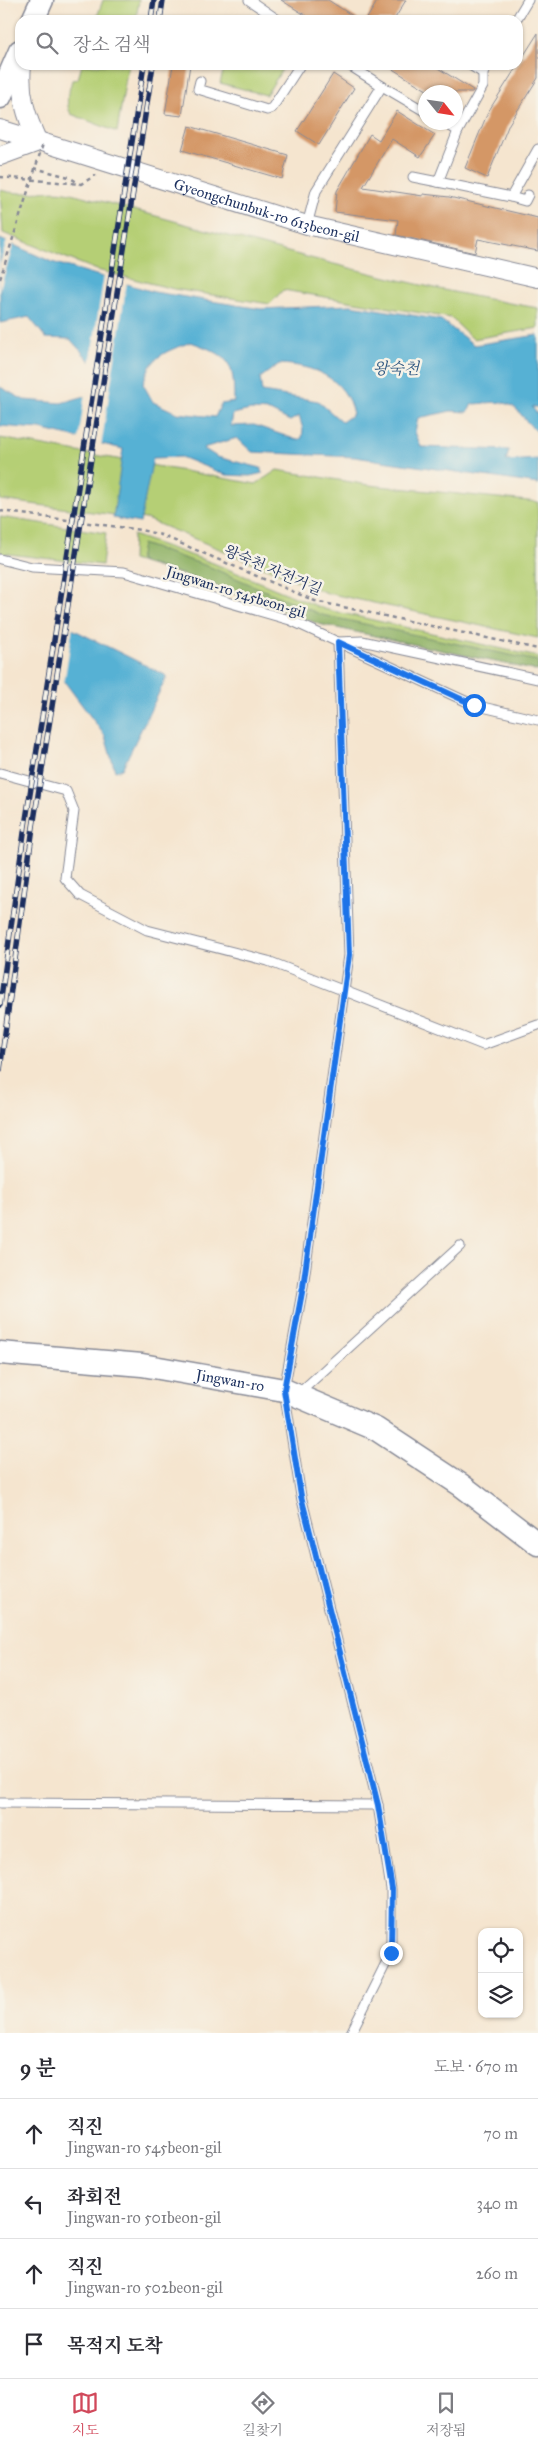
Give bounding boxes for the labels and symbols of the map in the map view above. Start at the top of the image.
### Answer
north arrow [418,85,463,130]
street label: Gyeongchunbuk-ro 613beon-gil [172,175,362,246]
water label: 왕숙천 [373,359,421,378]
street label: 왕숙천 자전거길 [221,541,325,599]
street label: Jingwan-ro 545beon-gil [162,562,309,623]
route start [463,694,486,717]
street label: Jingwan-ro [192,1365,266,1395]
route end [380,1942,403,1965]

